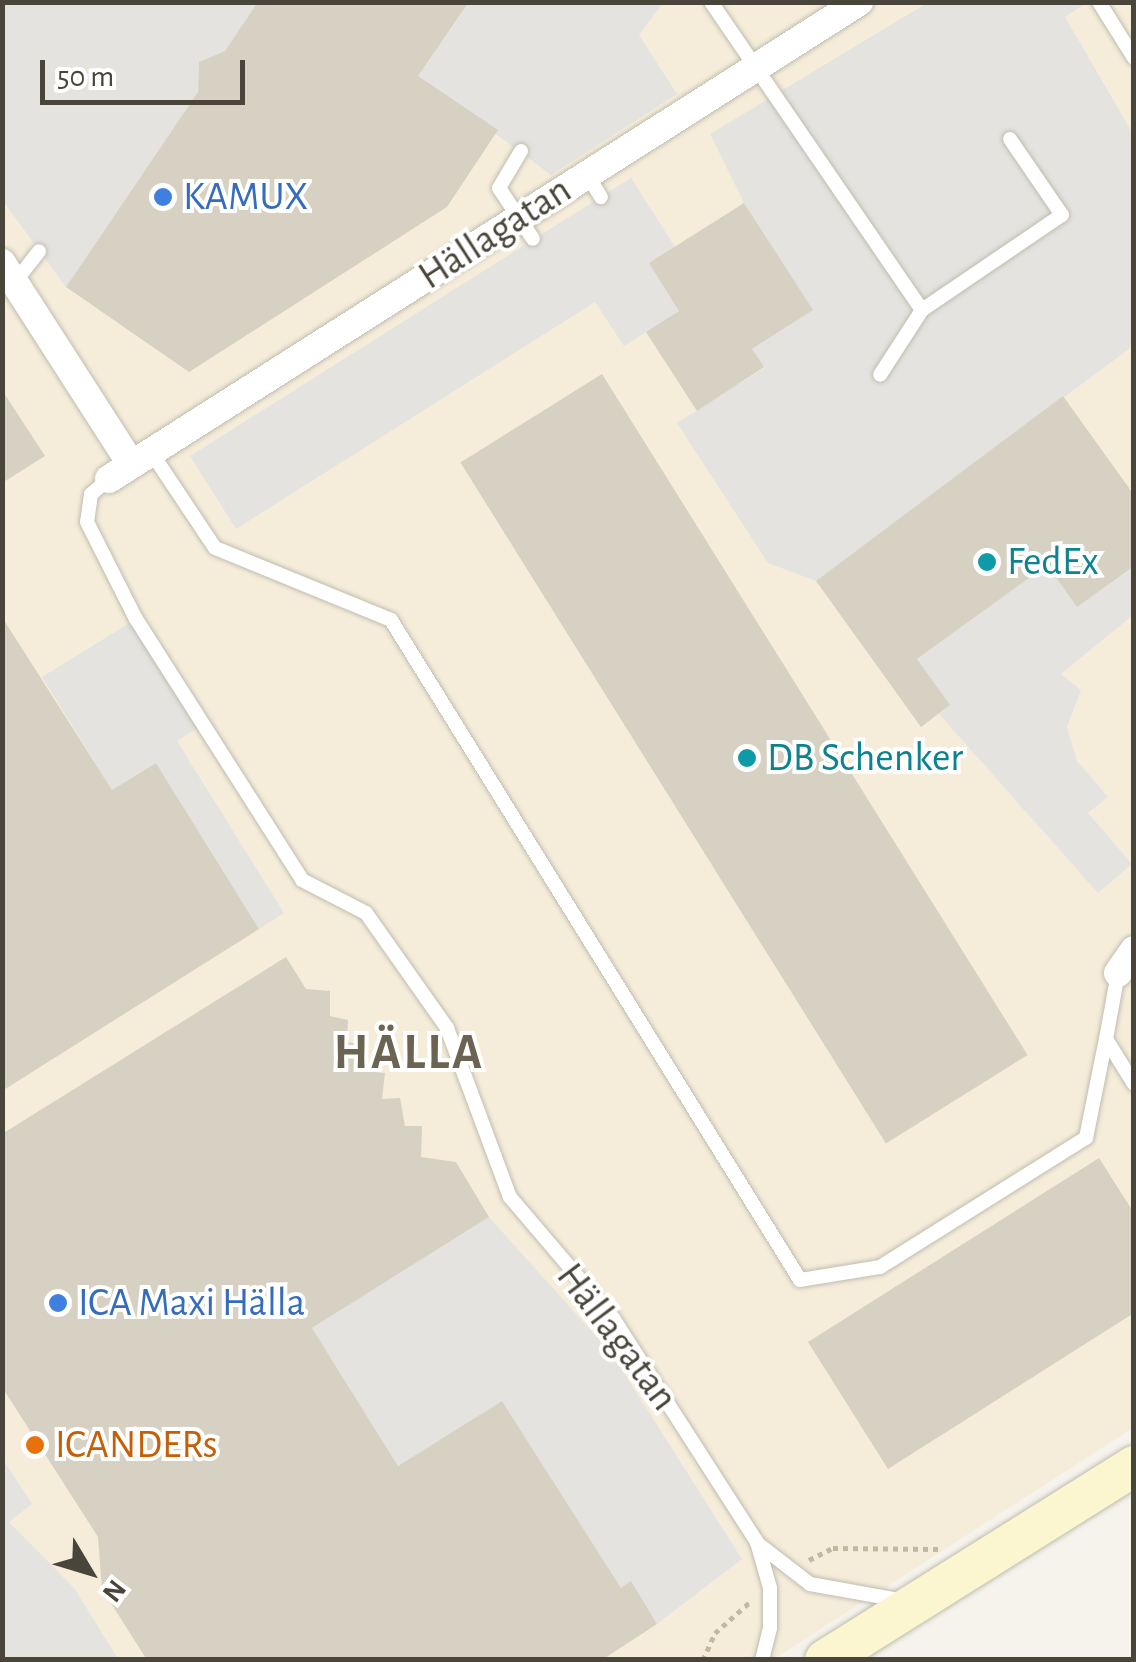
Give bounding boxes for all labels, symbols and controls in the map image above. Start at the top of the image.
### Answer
scale bar [45,40,250,102]
text: 50 m [57,62,114,92]
street label: Hällagatan [410,166,580,300]
place label: KAMUX [183,173,308,221]
marker: KAMUX [152,186,174,208]
place label: FedEx [1007,538,1099,586]
marker: FedEx [976,551,998,573]
place label: DB Schenker [767,734,963,782]
marker: DB Schenker [736,747,758,769]
district label: HÄLLA [334,1024,484,1084]
street label: Hällagatan [546,1254,688,1420]
place label: ICA Maxi Hälla [78,1279,305,1327]
marker: ICA Maxi Hälla [47,1292,69,1314]
place label: ICANDERs [55,1421,218,1469]
marker: ICANDERs [24,1434,46,1456]
north arrow [40,1522,140,1622]
text: N [97,1574,131,1607]

